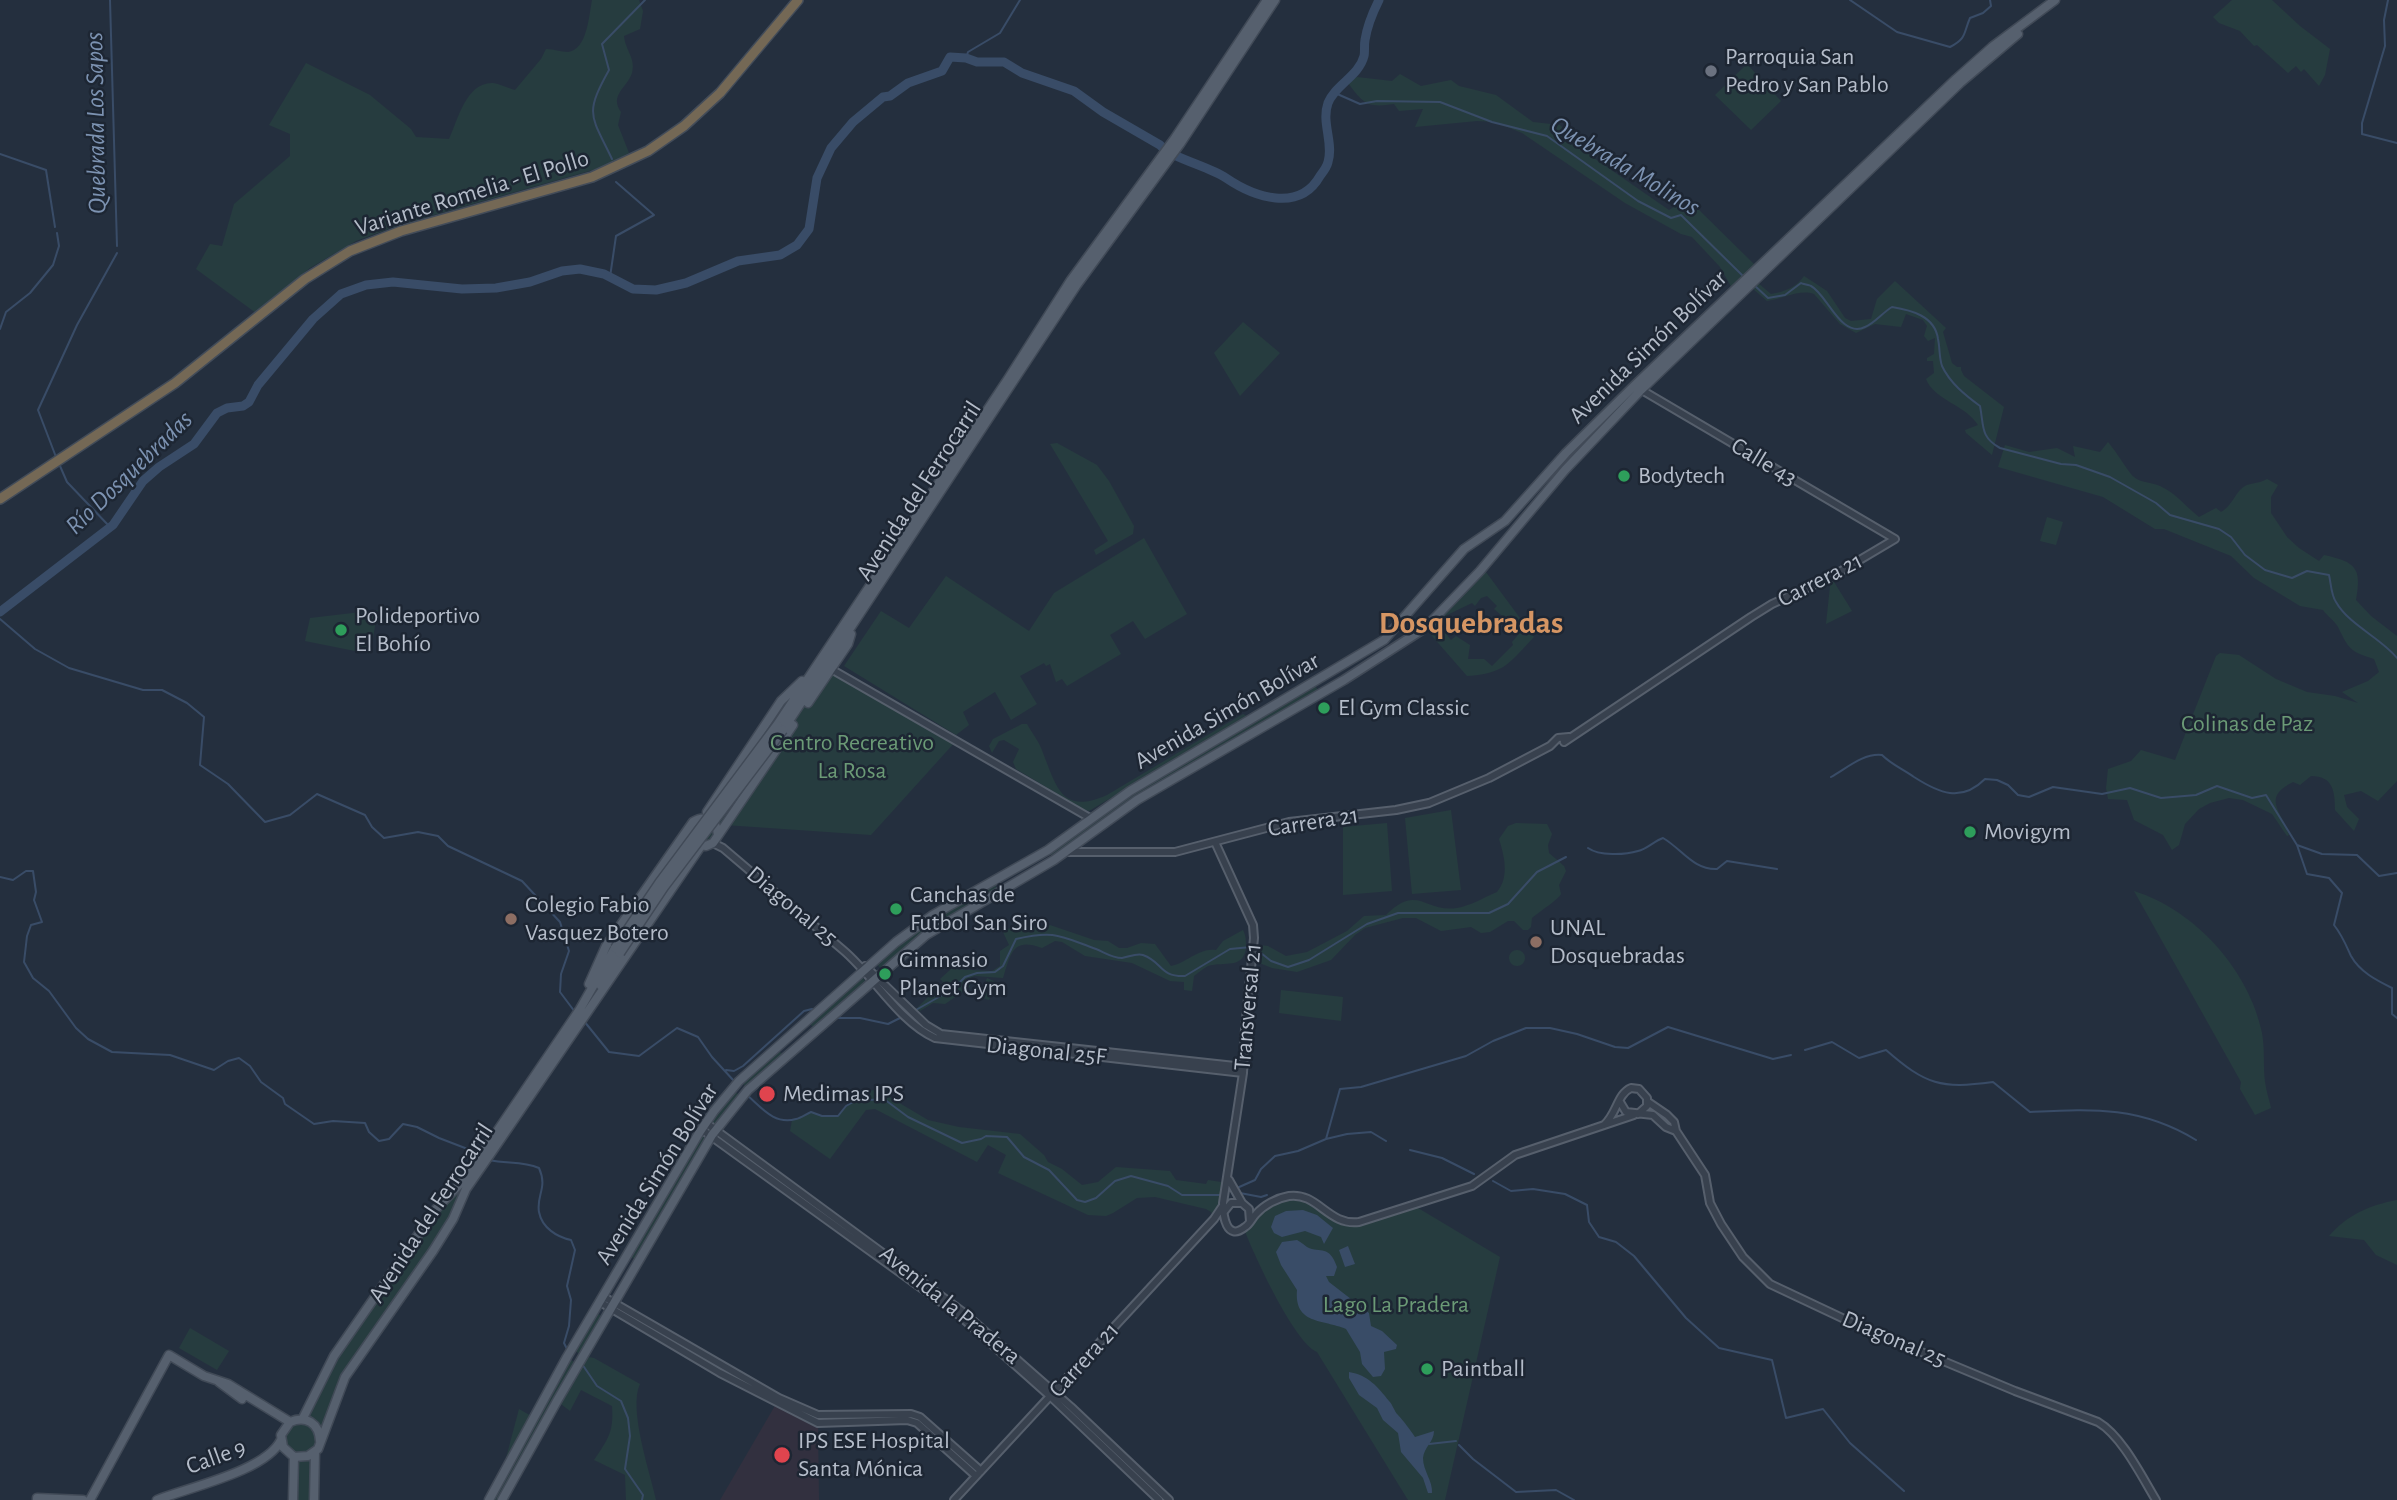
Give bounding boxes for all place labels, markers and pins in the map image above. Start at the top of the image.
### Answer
place label: Parroquia San Pedro y San Pablo [1725,43,1889,99]
marker: Parroquia San Pedro y San Pablo [1703,63,1719,79]
place label: Bodytech [1638,462,1725,490]
marker: Bodytech [1616,468,1632,484]
place label: Polideportivo El Bohío [355,602,480,658]
marker: Polideportivo El Bohío [333,622,349,638]
place label: El Gym Classic [1338,694,1469,722]
marker: El Gym Classic [1316,700,1332,716]
place label: Movigym [1984,818,2071,846]
marker: Movigym [1962,824,1978,840]
place label: Canchas de Futbol San Siro [910,881,1048,937]
place label: Colegio Fabio Vasquez Botero [525,891,669,947]
marker: Canchas de Futbol San Siro [888,901,904,917]
marker: Colegio Fabio Vasquez Botero [503,911,519,927]
place label: UNAL Dosquebradas [1550,914,1685,970]
marker: UNAL Dosquebradas [1528,934,1544,950]
place label: Gimnasio Planet Gym [899,946,1007,1002]
marker: Gimnasio Planet Gym [877,966,893,982]
place label: Medimas IPS [783,1080,904,1108]
marker: Medimas IPS [757,1084,777,1104]
place label: Paintball [1441,1355,1525,1383]
marker: Paintball [1419,1361,1435,1377]
place label: IPS ESE Hospital Santa Mónica [798,1427,950,1483]
marker: IPS ESE Hospital Santa Mónica [772,1445,792,1465]

